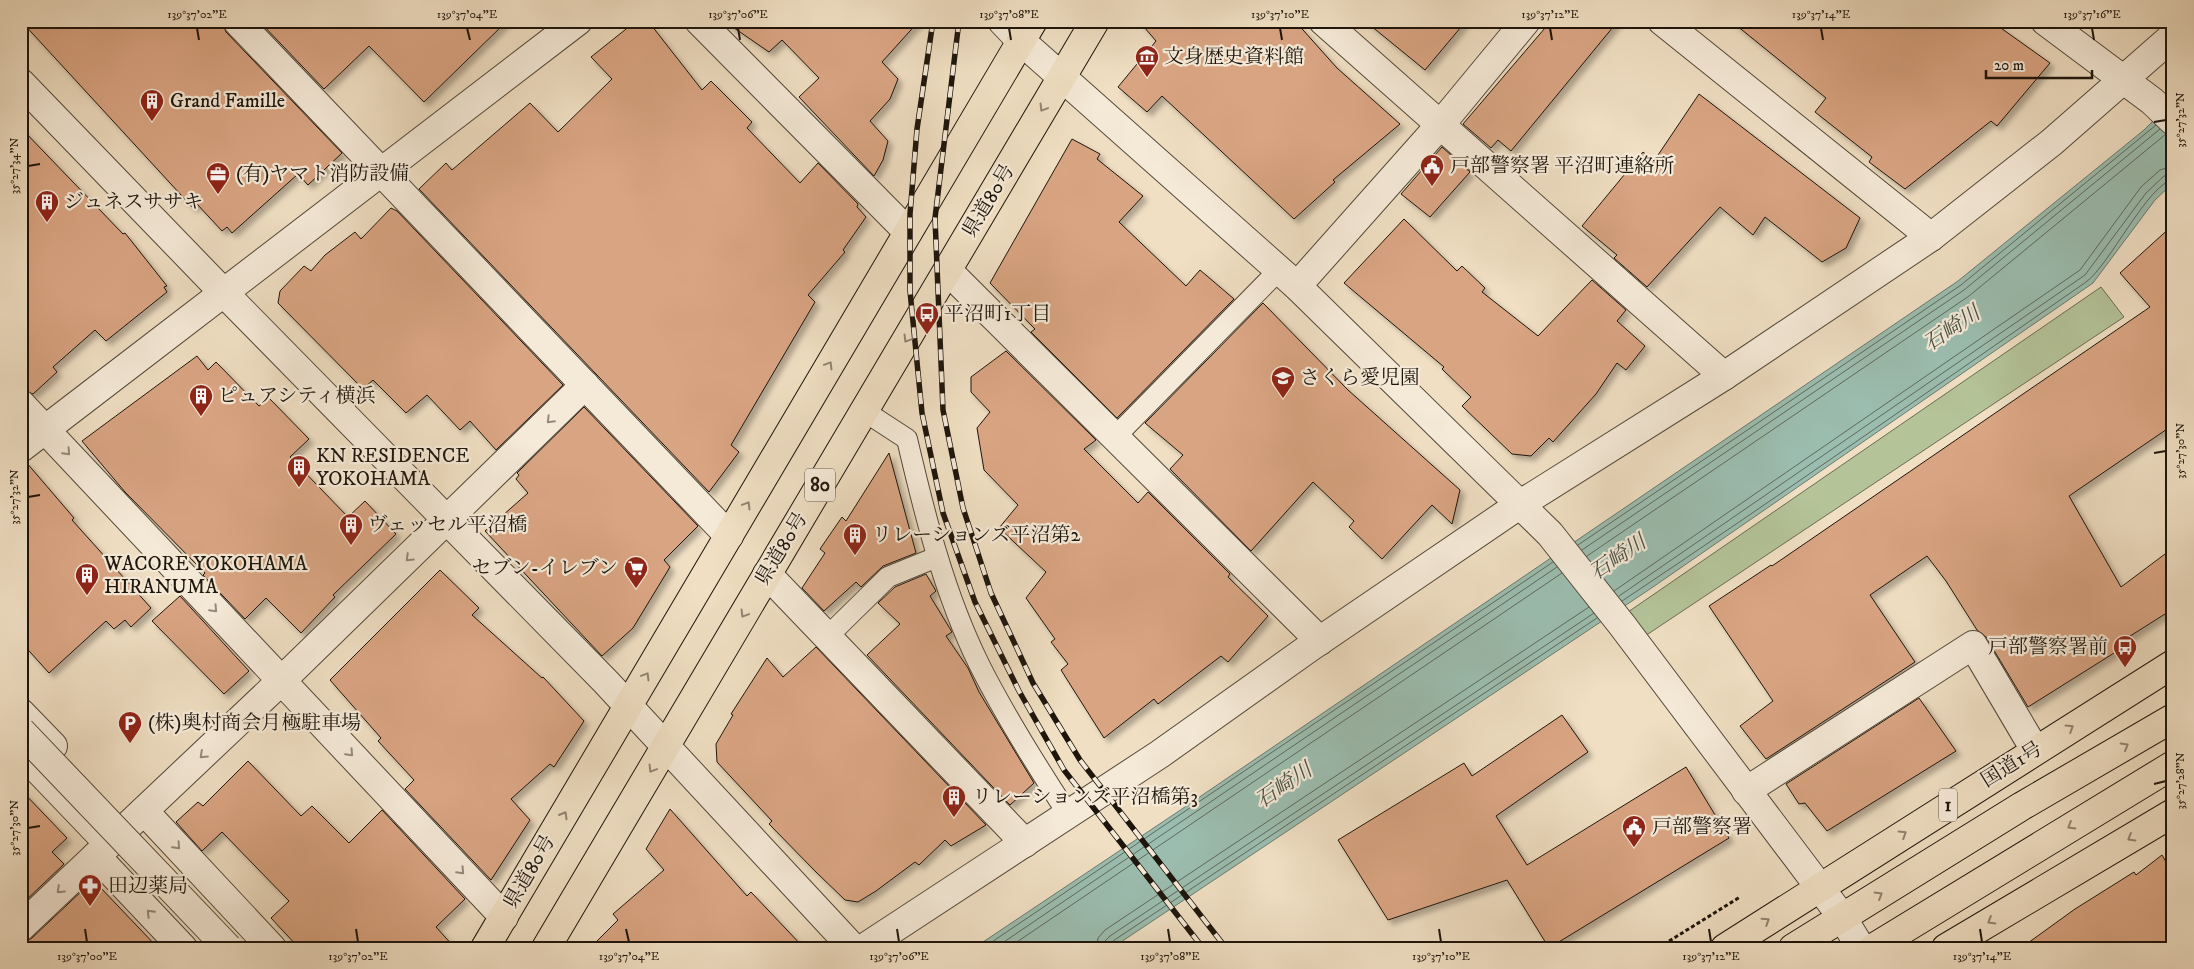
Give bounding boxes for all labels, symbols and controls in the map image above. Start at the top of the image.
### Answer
text: 139°37'02"E [167,7,227,22]
text: 139°37'04"E [437,7,498,22]
text: 139°37'06"E [708,7,768,22]
text: 139°37'08"E [979,7,1039,22]
text: 139°37'10"E [1251,7,1309,22]
text: 139°37'12"E [1521,7,1579,22]
text: 139°37'14"E [1792,7,1851,22]
text: 139°37'16"E [2063,7,2121,22]
museum icon: 文身歴史資料館 [1134,44,1160,78]
place label: 文身歴史資料館 [1164,45,1304,70]
scale bar [1986,48,2093,80]
text: 20 m [1994,56,2024,75]
building icon: Grand Famille [139,88,165,122]
place label: Grand Famille [170,89,285,114]
text: 35°27'32"N [2173,92,2188,148]
one-way arrow [1040,103,1050,112]
text: 35°27'34"N [7,138,22,194]
public building icon: 戸部警察署 平沼町連絡所 [1419,153,1445,187]
place label: 戸部警察署 平沼町連絡所 [1450,154,1674,179]
street label: 県道80号 [957,160,1021,242]
office icon: (有)ヤマト消防設備 [205,161,231,195]
place label: (有)ヤマト消防設備 [236,162,409,187]
building icon: ジュネスササキ [34,189,60,223]
place label: ジュネスササキ [64,190,203,215]
water label: 石崎川 [1919,299,1987,357]
bus stop icon: 平沼町1丁目 [914,301,940,335]
place label: 平沼町1丁目 [944,302,1051,327]
one-way arrow [904,333,914,342]
one-way arrow [823,362,833,371]
school or university icon: さくら愛児園 [1270,365,1296,399]
place label: さくら愛児園 [1300,366,1420,391]
building icon: ピュアシティ横浜 [188,383,214,417]
place label: ピュアシティ横浜 [218,384,376,409]
one-way arrow [547,414,556,423]
text: 35°27'30"N [2173,423,2188,479]
place label: KN RESIDENCE YOKOHAMA [316,444,469,492]
one-way arrow [61,446,70,455]
building icon: KN RESIDENCE YOKOHAMA [286,454,312,488]
road number: 80 [805,468,835,502]
text: 35°27'32"N [7,469,22,525]
one-way arrow [740,502,750,511]
street label: 県道80号 [750,508,814,590]
building icon: ヴェッセル平沼橋 [338,512,364,546]
place label: ヴェッセル平沼橋 [368,513,527,538]
building icon: リレーションズ平沼第2 [842,522,868,556]
place label: リレーションズ平沼第2 [872,523,1081,548]
water label: 石崎川 [1585,528,1653,586]
place label: WACORE YOKOHAMA HIRANUMA [103,552,308,600]
one-way arrow [406,552,415,561]
supermarket icon: セブン-イレブン [623,555,649,589]
place label: セブン-イレブン [471,556,618,581]
building icon: WACORE YOKOHAMA HIRANUMA [74,562,100,596]
one-way arrow [208,603,217,612]
one-way arrow [740,608,750,617]
bus stop icon: 戸部警察署前 [2112,634,2138,668]
place label: 戸部警察署前 [1988,635,2108,660]
one-way arrow [640,672,650,681]
parking icon: (株)奥村商会月極駐車場 [117,710,143,744]
place label: (株)奥村商会月極駐車場 [148,711,361,736]
one-way arrow [2064,725,2073,734]
street label: 国道1号 [1977,737,2047,793]
one-way arrow [2119,742,2128,752]
one-way arrow [344,747,353,756]
one-way arrow [200,749,209,758]
text: 35°27'28"N [2173,752,2188,810]
water label: 石崎川 [1251,756,1319,814]
one-way arrow [649,763,659,772]
building icon: リレーションズ平沼橋第3 [941,784,967,818]
place label: リレーションズ平沼橋第3 [972,785,1198,810]
road number: 1 [1939,788,1957,822]
text: 35°27'30"N [7,800,22,856]
one-way arrow [557,812,567,821]
public building icon: 戸部警察署 [1621,814,1647,848]
place label: 戸部警察署 [1652,815,1752,840]
one-way arrow [2067,819,2076,829]
one-way arrow [1897,830,1906,840]
street label: 県道80号 [499,831,561,913]
one-way arrow [2127,831,2136,841]
one-way arrow [171,841,180,850]
one-way arrow [455,865,464,874]
pharmacy icon: 田辺薬局 [77,873,103,907]
place label: 田辺薬局 [108,874,188,899]
one-way arrow [56,884,65,893]
one-way arrow [1873,892,1882,901]
one-way arrow [147,909,156,918]
one-way arrow [1988,915,1997,925]
one-way arrow [1760,918,1770,927]
text: 139°37'00"E [57,949,117,964]
text: 139°37'02"E [328,949,388,964]
text: 139°37'04"E [599,949,660,964]
text: 139°37'06"E [869,949,929,964]
text: 139°37'08"E [1140,949,1200,964]
text: 139°37'10"E [1412,949,1470,964]
text: 139°37'12"E [1682,949,1740,964]
text: 139°37'14"E [1953,949,2012,964]

